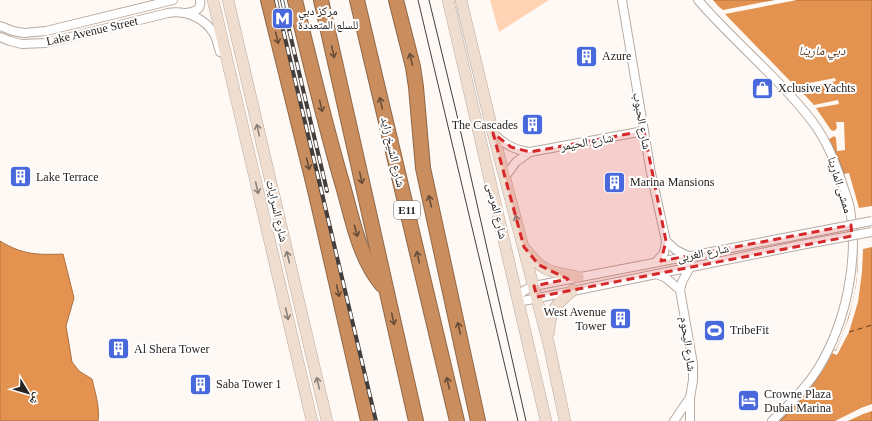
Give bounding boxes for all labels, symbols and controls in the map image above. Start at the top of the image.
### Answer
place label: مركز دبي للسلع المتعددة [298,4,358,32]
metro station icon: مركز دبي للسلع المتعددة [270,5,296,31]
street label: Lake Avenue Street [45,13,140,48]
one-way arrow [274,31,282,44]
building icon: Azure [573,43,599,69]
water label: دبي مارينا [799,43,846,61]
one-way arrow [329,45,337,58]
place label: Azure [602,49,631,63]
one-way arrow [406,53,414,66]
shop icon: Xclusive Yachts [750,75,776,101]
place label: Xclusive Yachts [778,81,856,95]
street label: شارع الحبوب [629,91,654,151]
one-way arrow [377,97,385,110]
one-way arrow [318,99,326,112]
building icon: The Cascades [520,112,546,138]
street label: شارع الشيخ زايد [377,115,408,189]
place label: The Cascades [452,118,518,132]
one-way arrow [254,124,262,137]
street label: شارع الحيمر [559,130,615,155]
street label: ممشى المارينا [825,155,855,215]
one-way arrow [305,157,313,170]
building icon: Lake Terrace [7,164,33,190]
building icon: Marina Mansions [601,169,627,195]
place label: Lake Terrace [36,170,99,184]
one-way arrow [357,172,365,185]
place label: Marina Mansions [630,175,715,189]
street label: شارع السرايات [262,179,291,244]
one-way arrow [254,181,261,194]
street label: شارع المرسى [483,182,510,241]
one-way arrow [425,195,433,208]
road number: E11 [394,201,420,219]
one-way arrow [513,215,520,228]
one-way arrow [352,224,360,237]
street label: شارع الغربى [676,241,730,266]
one-way arrow [284,250,292,263]
one-way arrow [413,250,421,263]
one-way arrow [335,284,343,297]
place label: West Avenue Tower [544,305,606,333]
building icon: West Avenue Tower [608,306,634,332]
one-way arrow [284,308,292,321]
one-way arrow [389,312,397,325]
street label: شارع اليحوم [676,316,699,372]
sports icon: TribeFit [702,317,728,343]
one-way arrow [454,322,462,335]
place label: TribeFit [730,323,770,337]
building icon: Al Shera Tower [106,336,132,362]
place label: Al Shera Tower [134,342,210,356]
building icon: Saba Tower 1 [188,371,214,397]
north arrow [8,373,48,413]
place label: Saba Tower 1 [216,377,282,391]
one-way arrow [314,377,322,390]
one-way arrow [443,377,451,390]
place label: Crowne Plaza Dubai Marina [764,387,832,415]
hotel icon: Crowne Plaza Dubai Marina [735,388,761,414]
text: ش [26,390,44,408]

